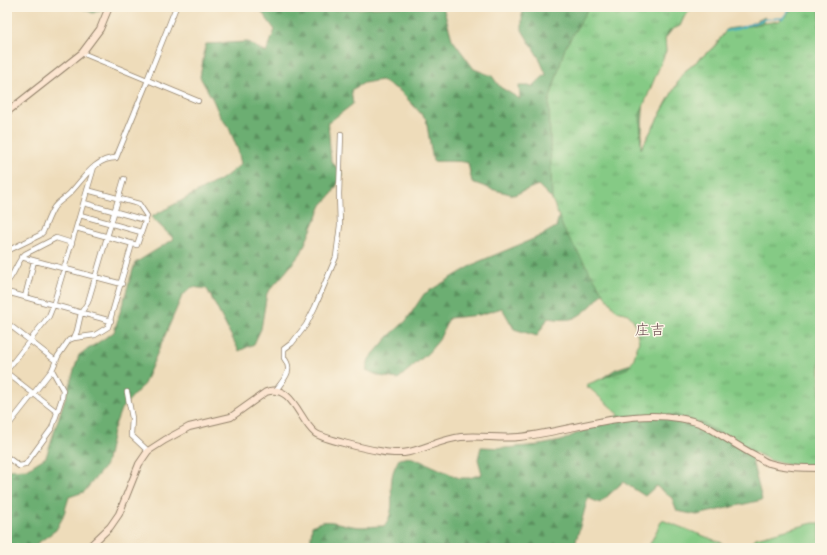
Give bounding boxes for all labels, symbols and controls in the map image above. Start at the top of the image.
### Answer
district label: 庄吉 [635,321,665,341]

